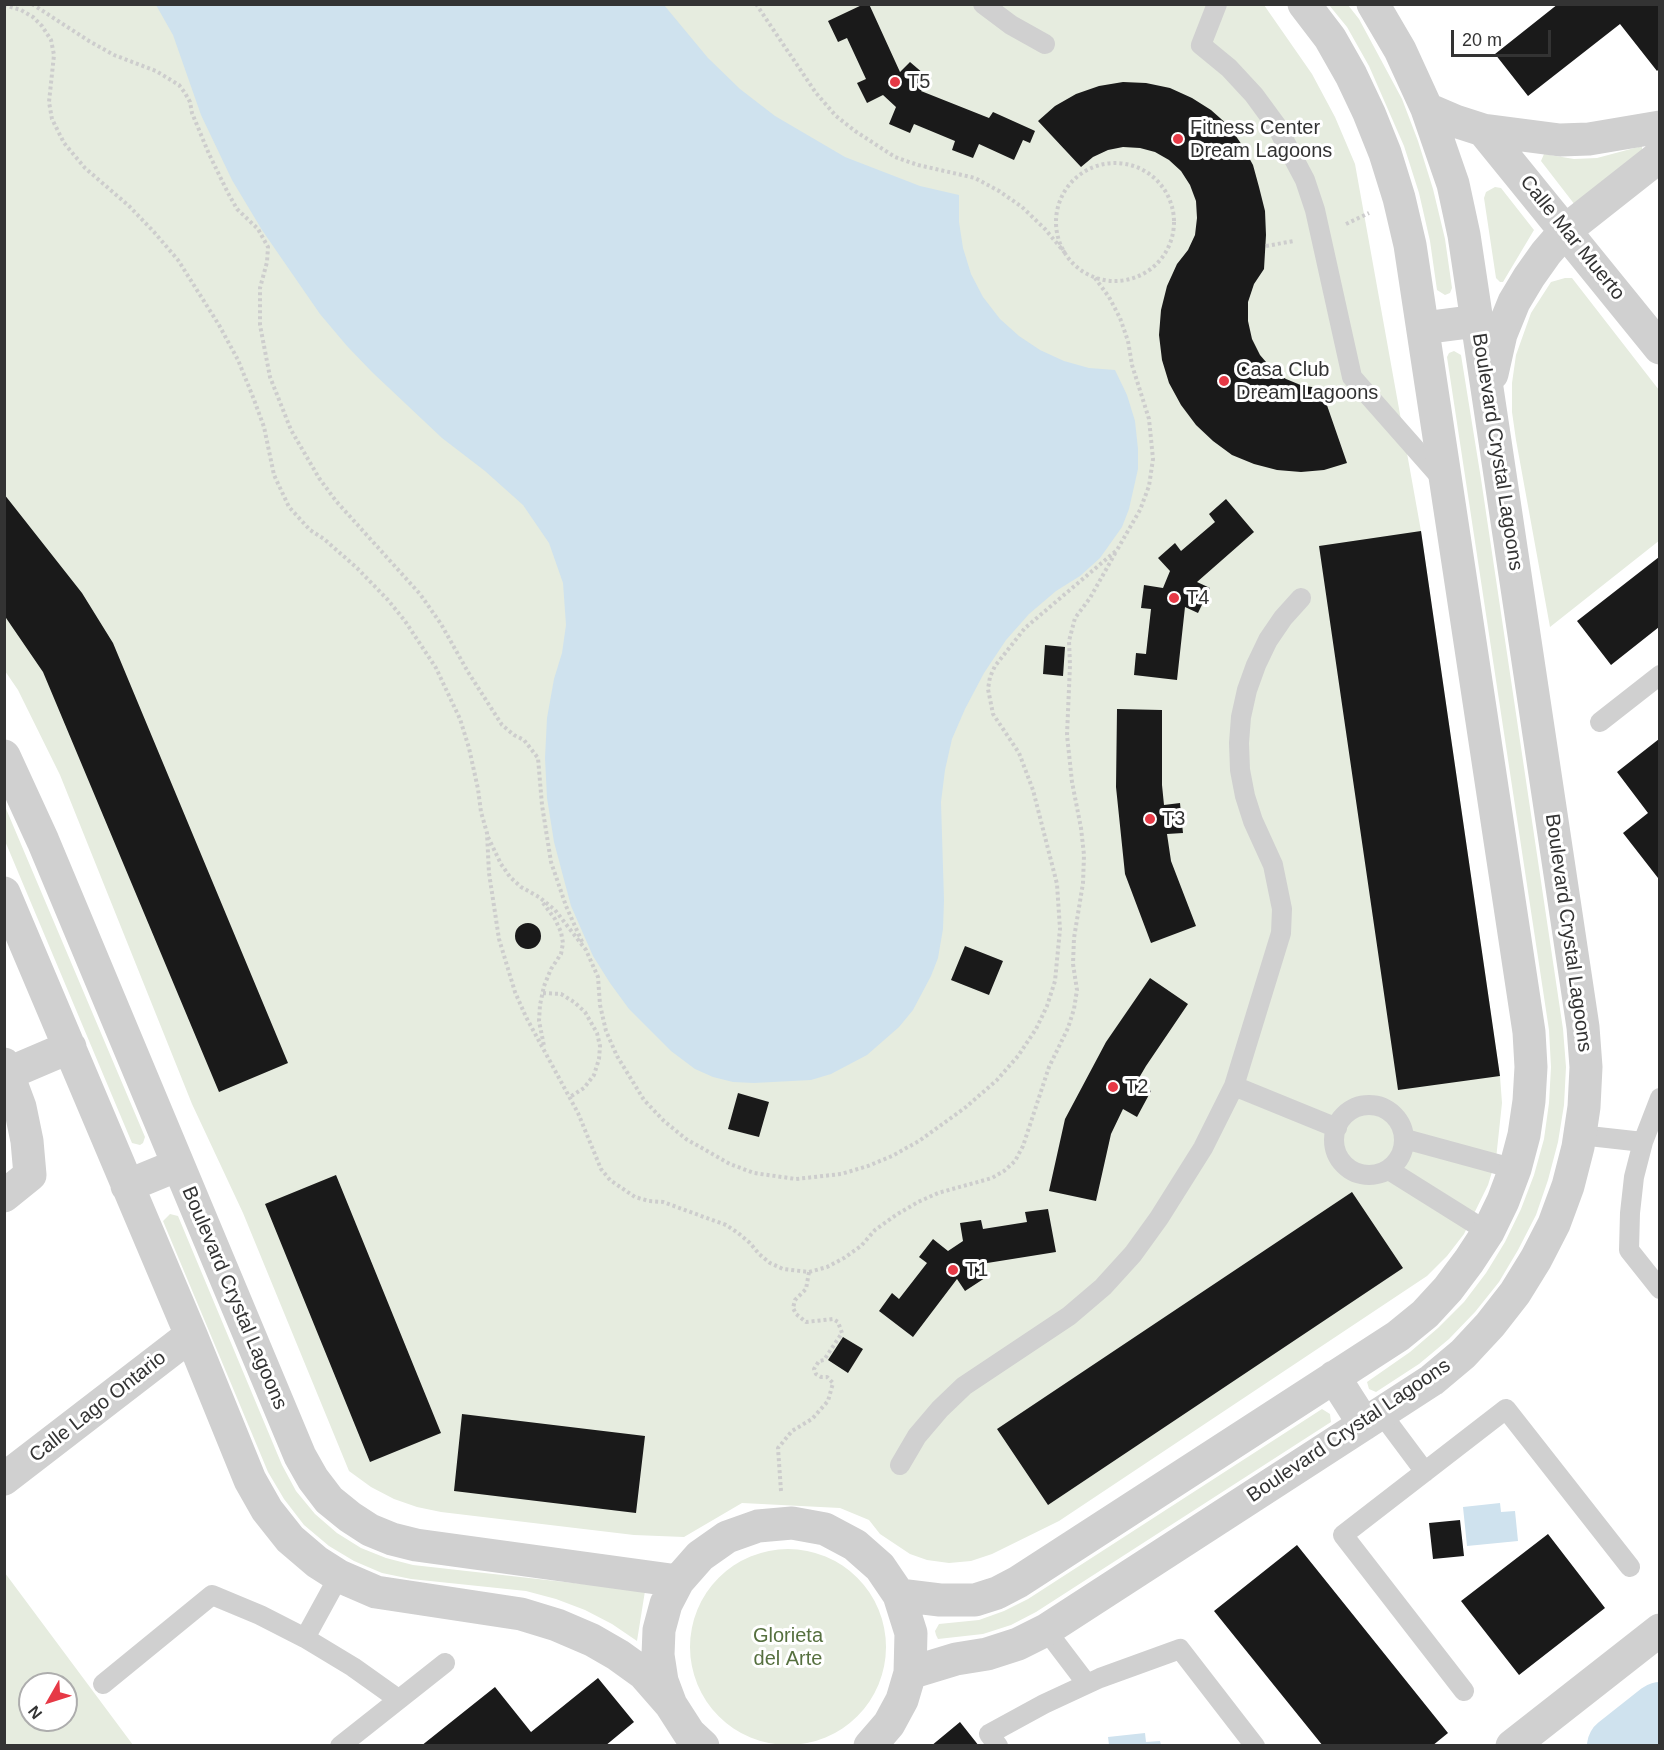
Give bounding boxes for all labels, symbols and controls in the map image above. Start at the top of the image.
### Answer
scale bar [1454,18,1554,56]
text: 20 m [1462,30,1502,50]
place label: T5 [907,70,930,94]
marker: T5 [888,75,902,89]
place label: Fitness Center Dream Lagoons [1190,116,1332,163]
marker: Fitness Center Dream Lagoons [1171,132,1185,146]
street label: Calle Mar Muerto [1514,171,1630,305]
street label: Boulevard Crystal Lagoons [1466,332,1528,572]
place label: Casa Club Dream Lagoons [1236,358,1378,405]
marker: Casa Club Dream Lagoons [1217,374,1231,388]
place label: T4 [1186,586,1209,610]
marker: T4 [1167,591,1181,605]
place label: T3 [1162,807,1185,831]
marker: T3 [1143,812,1157,826]
street label: Boulevard Crystal Lagoons [1539,812,1597,1054]
place label: T2 [1125,1075,1148,1099]
marker: T2 [1106,1080,1120,1094]
street label: Boulevard Crystal Lagoons [176,1183,292,1413]
place label: T1 [965,1258,988,1282]
marker: T1 [946,1263,960,1277]
street label: Calle Lago Ontario [25,1346,171,1468]
street label: Boulevard Crystal Lagoons [1243,1354,1455,1508]
park label: Glorieta del Arte [753,1624,823,1671]
north arrow [18,1672,78,1732]
text: N [25,1703,45,1722]

